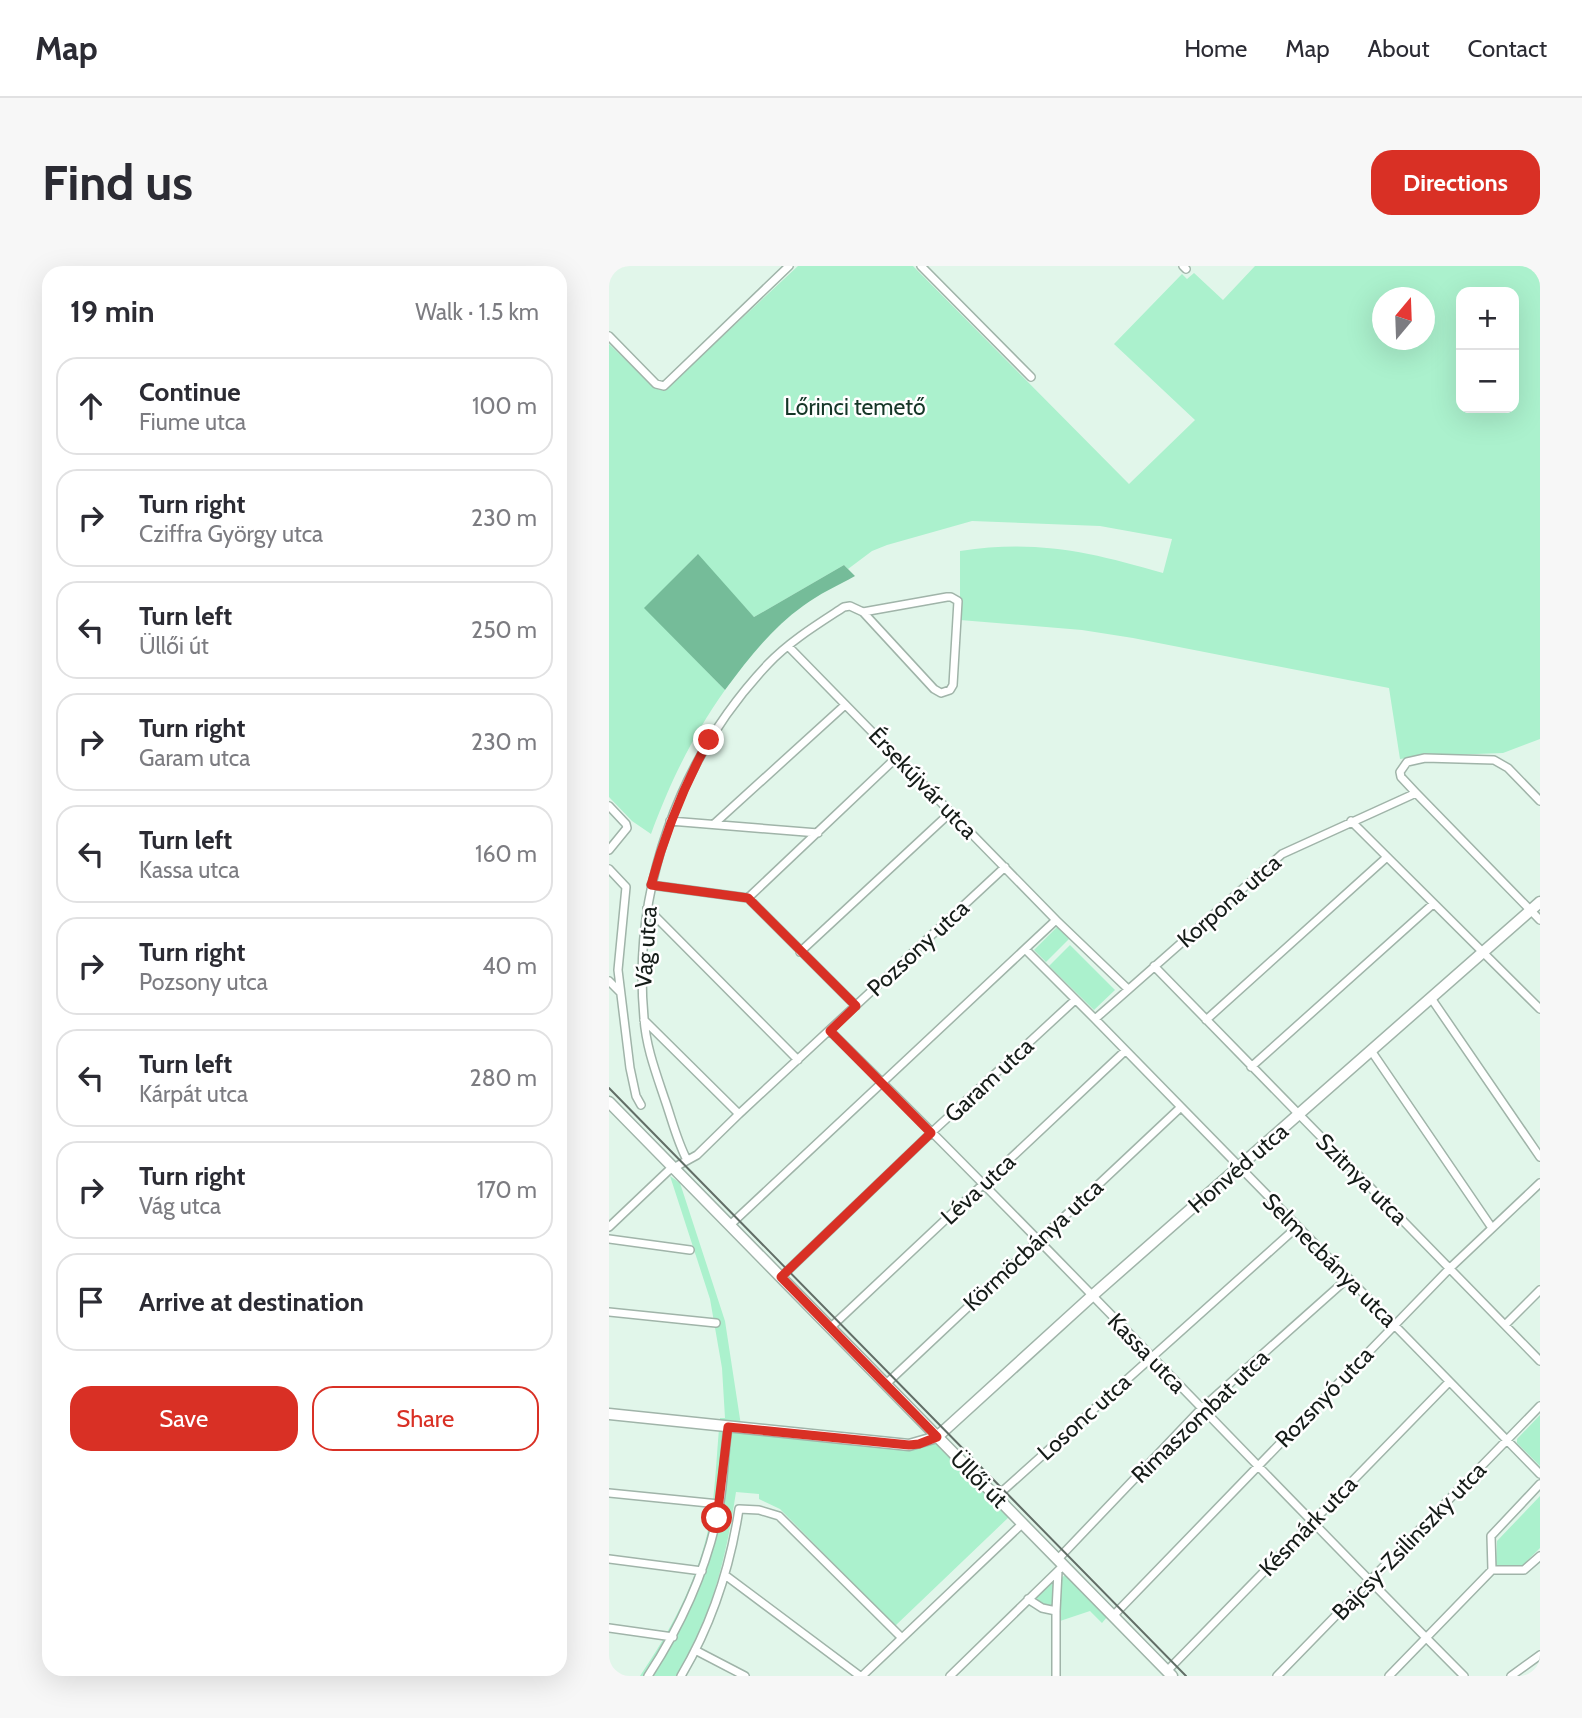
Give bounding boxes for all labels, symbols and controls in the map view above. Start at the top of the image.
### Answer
text: Map [35,28,98,68]
text: Home [1184,34,1247,63]
text: Map [1285,34,1330,63]
text: About [1368,34,1430,63]
text: Contact [1468,34,1547,63]
button: Directions [1371,150,1540,215]
text: Find us [42,153,193,212]
north arrow [1372,287,1435,350]
map controls [1456,287,1519,413]
button: + [1456,287,1519,350]
text: 19 min [70,293,155,330]
text: Walk · 1.5 km [415,298,539,326]
button: − [1456,350,1519,413]
text: Continue [139,376,241,408]
icon: ahead [72,387,110,425]
text: 100 m [472,392,537,420]
park label: Lőrinci temető [784,393,926,421]
text: Fiume utca [139,408,246,436]
text: Turn right [139,488,245,520]
icon: right [72,499,110,537]
text: 230 m [471,504,537,532]
text: Cziffra György utca [139,520,323,548]
text: Turn left [139,600,232,632]
icon: left [72,611,110,649]
text: 250 m [471,616,537,644]
text: Üllői út [139,632,209,660]
text: Turn right [139,712,245,744]
street label: Érsekújvár utca [863,721,984,845]
icon: right [72,723,110,761]
route end [693,724,724,755]
text: 230 m [471,728,537,756]
text: Garam utca [139,744,250,772]
text: Turn left [139,824,232,856]
icon: left [72,835,110,873]
text: 160 m [475,840,537,868]
street label: Korpona utca [1172,848,1286,954]
text: Kassa utca [139,856,240,884]
street label: Pozsony utca [861,894,975,1002]
street label: Vág utca [629,905,663,989]
text: Turn right [139,936,245,968]
icon: right [72,947,110,985]
text: 40 m [482,952,537,980]
text: Pozsony utca [139,968,268,996]
street label: Garam utca [939,1032,1039,1128]
text: Turn left [139,1048,232,1080]
icon: left [72,1059,110,1097]
text: 280 m [470,1064,537,1092]
text: Kárpát utca [139,1080,248,1108]
street label: Honvéd utca [1182,1117,1294,1219]
street label: Szitnya utca [1310,1127,1414,1231]
street label: Léva utca [935,1148,1021,1230]
text: Turn right [139,1160,245,1192]
icon: right [72,1171,110,1209]
street label: Körmöcbánya utca [957,1173,1109,1317]
text: 170 m [477,1176,537,1204]
street label: Selmecbánya utca [1257,1187,1403,1333]
text: Vág utca [139,1192,221,1220]
icon: arrive [72,1283,110,1321]
text: Arrive at destination [139,1286,364,1318]
street label: Kassa utca [1102,1307,1192,1399]
street label: Rozsnyó utca [1269,1341,1379,1453]
street label: Rimaszombat utca [1125,1343,1275,1489]
street label: Losonc utca [1032,1368,1136,1466]
button: Save [70,1386,298,1451]
button: Share [312,1386,539,1451]
street label: Üllői út [944,1444,1014,1514]
street label: Bajcsy-Zsilinszky utca [1326,1456,1492,1626]
street label: Késmárk utca [1253,1470,1363,1582]
route start [701,1502,732,1533]

